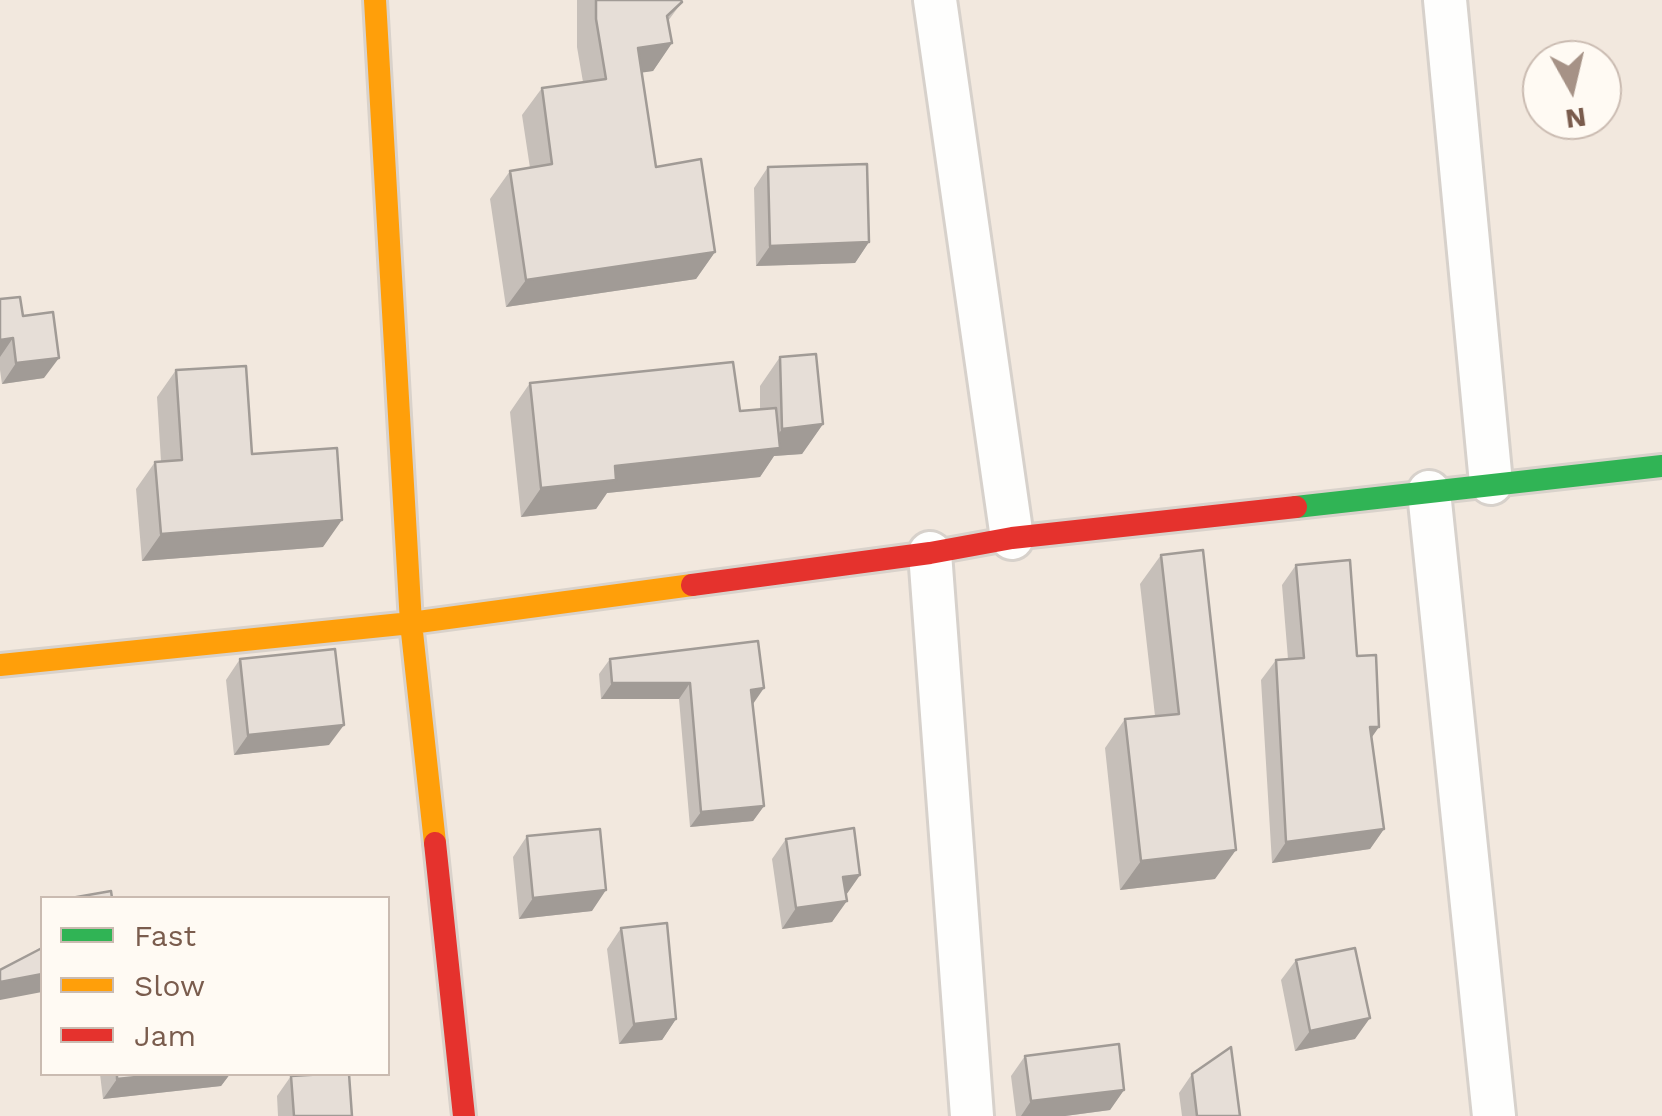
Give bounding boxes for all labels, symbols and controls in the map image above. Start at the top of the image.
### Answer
north arrow [1522,40,1622,140]
text: N [1563,100,1589,136]
legend [40,896,390,1076]
text: Fast [134,918,196,953]
text: Slow [134,968,205,1003]
text: Jam [134,1018,196,1053]

